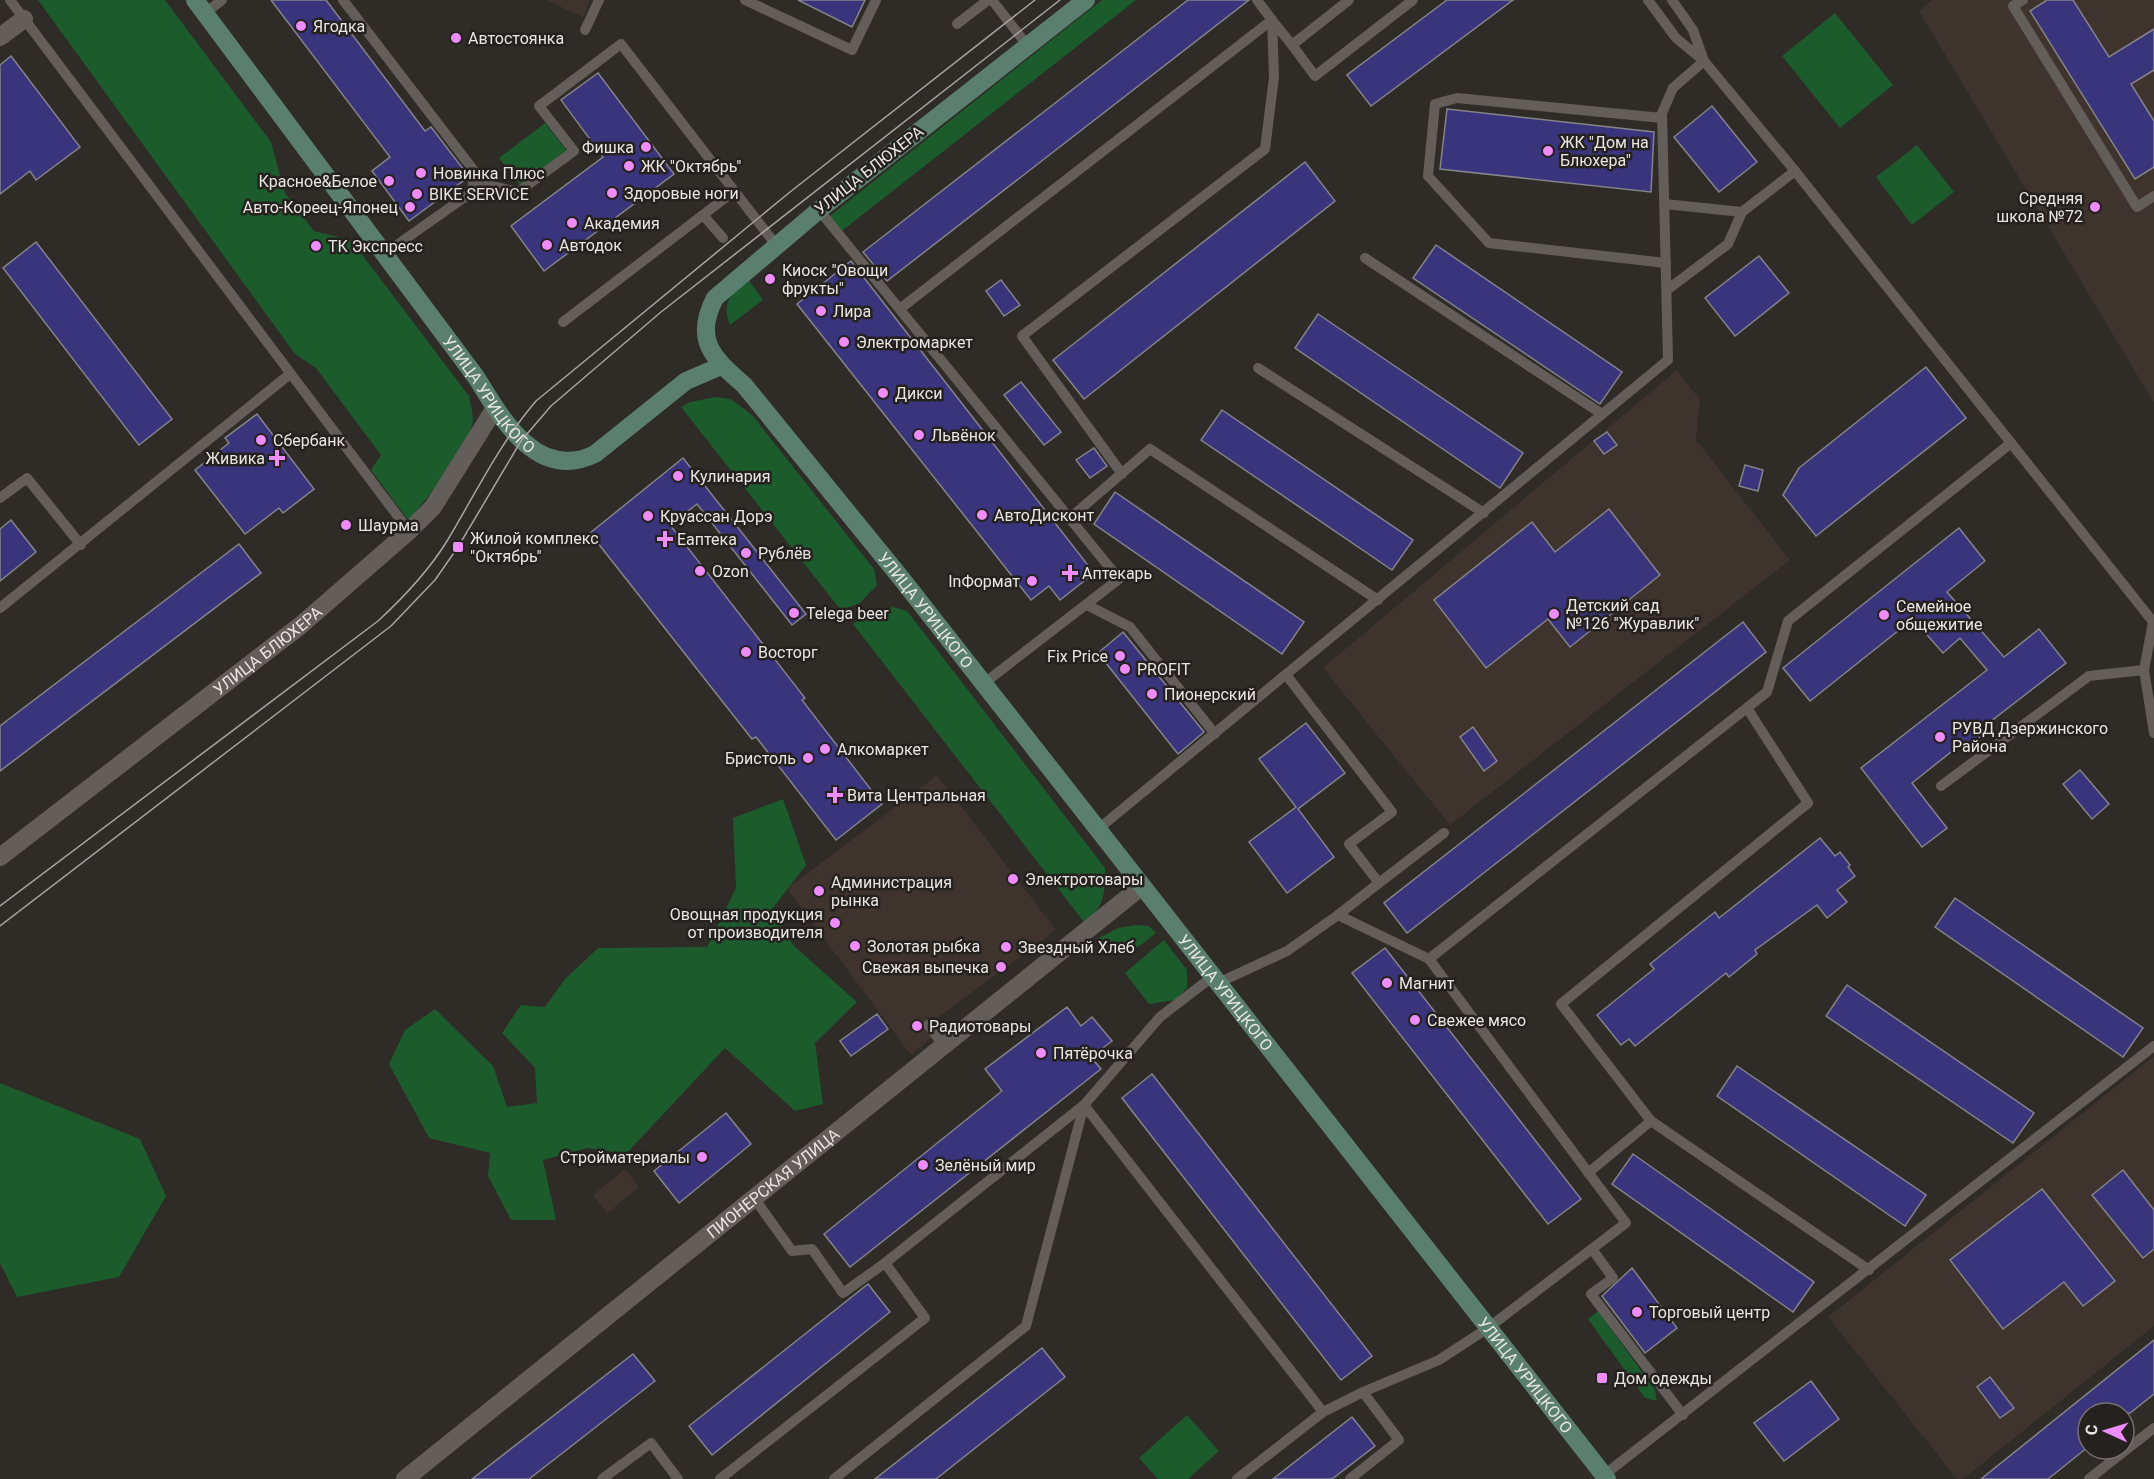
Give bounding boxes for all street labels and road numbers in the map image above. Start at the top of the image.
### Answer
street label: УЛИЦА БЛЮХЕРА [811,121,928,218]
street label: УЛИЦА УРИЦКОГО [439,332,539,457]
street label: УЛИЦА УРИЦКОГО [874,548,977,672]
street label: УЛИЦА БЛЮХЕРА [209,601,326,699]
street label: УЛИЦА УРИЦКОГО [1174,931,1277,1054]
street label: ПИОНЕРСКАЯ УЛИЦА [703,1124,843,1242]
street label: УЛИЦА УРИЦКОГО [1474,1313,1577,1437]

